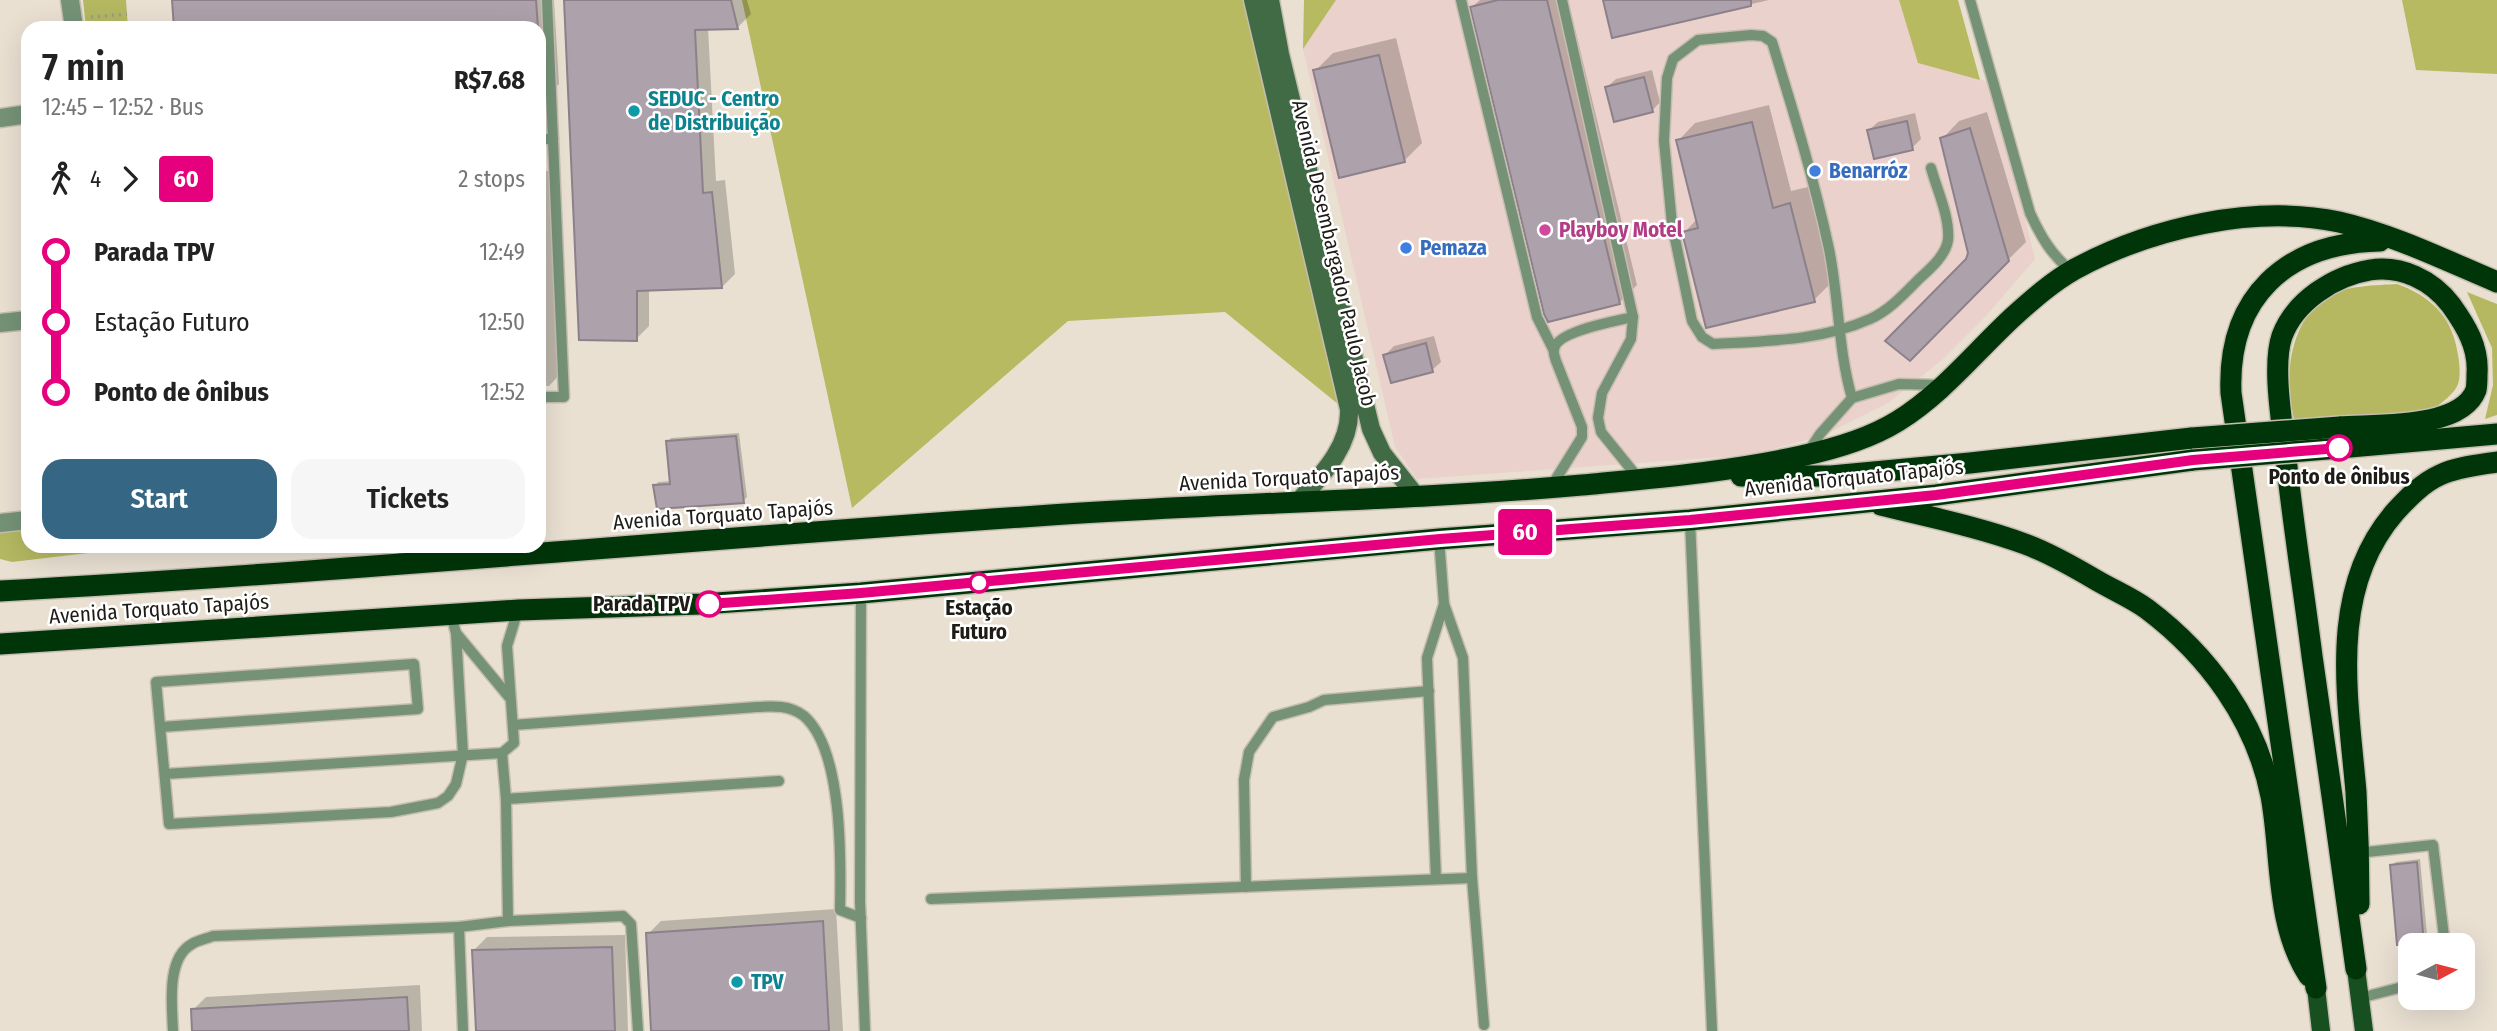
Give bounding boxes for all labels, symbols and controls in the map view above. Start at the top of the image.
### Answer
text: 7 min [42,44,125,90]
text: R$7.68 [454,65,525,96]
place label: SEDUC - Centro de Distribuição [648,86,780,136]
text: 12:45 – 12:52 · Bus [42,93,204,121]
street label: Avenida Desembargador Paulo Jacob [1286,97,1382,409]
marker: SEDUC - Centro de Distribuição [626,103,642,119]
place label: Benarróz [1829,158,1908,184]
icon: walk [42,160,80,198]
icon: forward [111,160,149,198]
marker: Benarróz [1807,163,1823,179]
text: 4 [90,165,101,193]
text: 60 [173,165,199,193]
text: 2 stops [458,165,525,193]
place label: Playboy Motel [1559,217,1683,243]
marker: Playboy Motel [1537,222,1553,238]
place label: Pemaza [1420,235,1487,261]
text: Parada TPV [94,237,214,268]
text: 12:49 [479,238,525,266]
marker: Pemaza [1398,240,1414,256]
text: Estação Futuro [94,307,250,338]
text: 12:50 [478,308,525,336]
text: Ponto de ônibus [94,377,269,408]
text: 12:52 [480,378,525,406]
marker: Ponto de ônibus [2326,435,2352,461]
street label: Avenida Torquato Tapajós [1743,454,1965,502]
button: Start [42,459,277,539]
button: Tickets [291,459,525,539]
street label: Avenida Torquato Tapajós [1178,459,1400,497]
place label: Ponto de ônibus [2268,464,2410,490]
street label: Avenida Torquato Tapajós [612,494,834,536]
line badge: 60 [1494,509,1556,555]
text: 60 [1512,518,1538,546]
marker: Estação Futuro [969,573,989,593]
street label: Avenida Torquato Tapajós [48,588,270,630]
place label: Parada TPV [593,591,691,617]
marker: Parada TPV [696,591,722,617]
place label: Estação Futuro [945,595,1013,645]
north arrow [2398,933,2474,1010]
map controls [2398,933,2475,1010]
place label: TPV [751,969,784,995]
marker: TPV [729,974,745,990]

